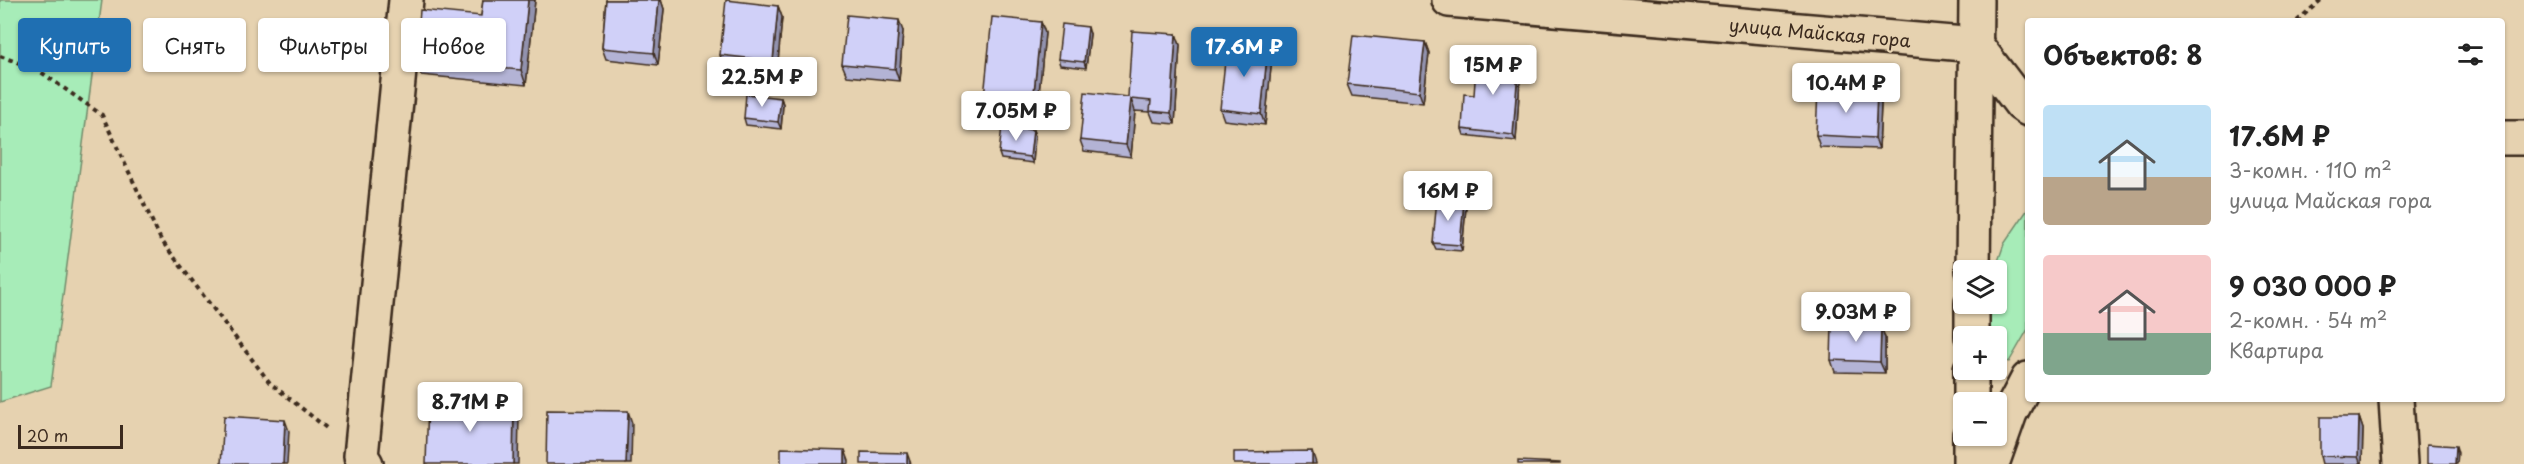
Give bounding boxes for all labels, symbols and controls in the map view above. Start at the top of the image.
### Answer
street label: улица Майская гора [1728,11,1913,53]
chip: Купить [18,18,131,72]
chip: Снять [143,18,246,72]
chip: Фильтры [258,18,389,72]
chip: Новое [401,18,506,72]
pin: 17.6M ₽ [1189,27,1299,78]
text: 17.6M ₽ [1205,31,1283,61]
text: Объектов: 8 [2043,35,2203,74]
icon: filters [2454,38,2487,71]
pin: 15M ₽ [1451,45,1535,96]
text: 15M ₽ [1464,49,1522,79]
pin: 22.5M ₽ [707,57,817,108]
text: 22.5M ₽ [721,61,803,91]
pin: 10.4M ₽ [1791,63,1901,114]
text: 10.4M ₽ [1806,67,1886,97]
pin: 7.05M ₽ [961,91,1071,142]
text: 7.05M ₽ [975,95,1057,125]
text: 17.6M ₽ [2229,116,2330,155]
icon: home [2091,129,2163,201]
text: 3-комн. · 110 m² [2229,155,2392,185]
pin: 16M ₽ [1406,171,1490,222]
text: 16M ₽ [1417,175,1479,205]
text: улица Майская гора [2229,185,2431,215]
map controls [1953,260,2007,446]
button: layers [1953,260,2007,314]
text: 9 030 000 ₽ [2229,266,2396,305]
icon: home [2091,279,2163,351]
pin: 9.03M ₽ [1801,292,1911,343]
text: 9.03M ₽ [1815,296,1897,326]
text: 2-комн. · 54 m² [2229,305,2387,335]
button: + [1953,326,2007,380]
text: Квартира [2229,335,2323,365]
pin: 8.71M ₽ [415,382,525,433]
text: 8.71M ₽ [432,386,508,416]
button: − [1953,392,2007,446]
scale bar [18,422,123,450]
text: 20 m [27,423,68,447]

